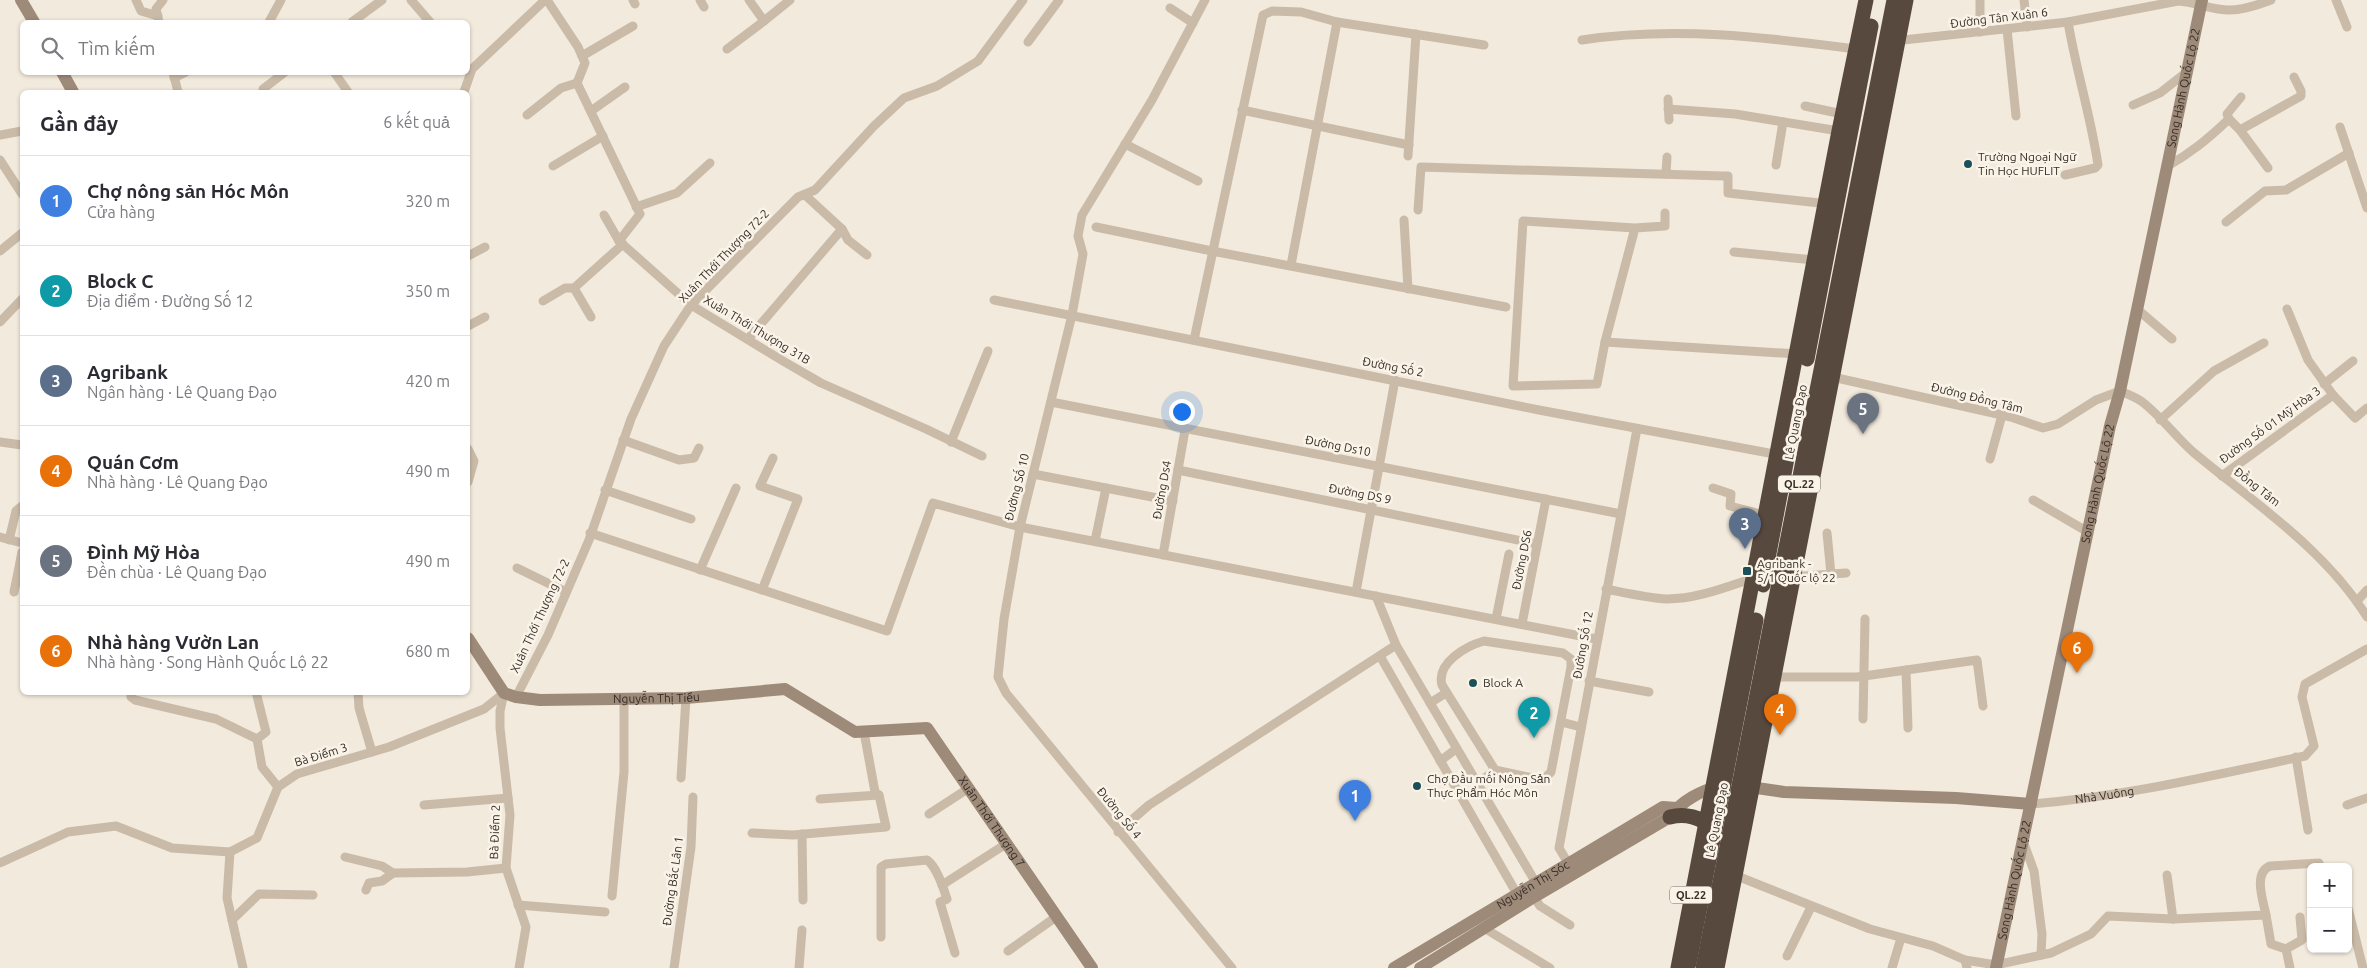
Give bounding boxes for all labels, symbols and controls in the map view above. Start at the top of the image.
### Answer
street label: Đường Tân Xuân 6 [1950,5,2049,30]
search box [20,20,470,75]
street label: Song Hành Quốc Lộ 22 [2164,27,2202,149]
icon: search [38,34,66,62]
text: Tìm kiếm [78,37,155,59]
text: Gần đây [40,111,118,135]
text: 6 kết quả [383,113,450,131]
place label: Trường Ngoại Ngữ Tin Học HUFLIT [1978,150,2077,178]
marker: Trường Ngoại Ngữ Tin Học HUFLIT [1962,158,1974,170]
text: Chợ nông sản Hóc Môn [87,180,289,202]
text: 1 [51,192,61,210]
text: 320 m [405,192,450,210]
text: Cửa hàng [87,203,155,221]
street label: Xuân Thới Thượng 72-2 [676,206,772,306]
text: Block C [87,270,153,292]
text: 2 [51,282,61,300]
text: 350 m [405,282,450,300]
text: Địa điểm · Đường Số 12 [87,292,253,310]
street label: Xuân Thới Thượng 31B [701,293,813,367]
street label: Đường Số 2 [1361,353,1425,379]
text: Agribank [87,361,168,383]
text: 3 [51,372,61,390]
text: 420 m [405,372,450,390]
street label: Đường Đồng Tâm [1930,379,2025,415]
text: Ngân hàng · Lê Quang Đạo [87,383,277,401]
street label: Lê Quang Đạo [1782,383,1810,461]
street label: Đường Số 01 Mỹ Hòa 3 [2216,383,2323,466]
pin: 5 [1847,393,1879,434]
your location [1169,399,1195,425]
street label: Song Hành Quốc Lộ 22 [2078,423,2116,544]
street label: Đường Ds10 [1304,433,1372,458]
text: Quán Cơm [87,451,179,473]
street label: Đường Số 10 [1001,451,1031,522]
street label: Đường Ds4 [1150,459,1173,520]
text: 4 [51,462,61,480]
text: 490 m [405,462,450,480]
street label: Đồng Tâm [2232,464,2284,509]
text: Nhà hàng · Lê Quang Đạo [87,473,268,491]
road number: QL.22 [1778,476,1820,492]
street label: Đường DS 9 [1328,481,1393,506]
pin: 3 [1729,508,1761,549]
street label: Đường DS6 [1509,529,1534,591]
text: Đình Mỹ Hòa [87,541,200,563]
text: 5 [51,552,61,570]
text: 490 m [405,552,450,570]
street label: Xuân Thới Thượng 72-2 [507,557,573,675]
place label: Agribank - 5/1 Quốc lộ 22 [1757,557,1836,585]
text: Đền chùa · Lê Quang Đạo [87,563,267,581]
marker: Agribank - 5/1 Quốc lộ 22 [1741,565,1753,577]
street label: Đường Số 12 [1569,610,1595,680]
text: Nhà hàng Vườn Lan [87,631,259,653]
pin: 6 [2061,632,2093,673]
text: 6 [51,642,61,660]
text: 680 m [405,642,450,660]
text: Nhà hàng · Song Hành Quốc Lộ 22 [87,653,329,671]
place label: Block A [1483,676,1523,689]
marker: Block A [1467,677,1479,689]
street label: Nguyễn Thị Tiểu [613,690,700,705]
pin: 4 [1764,694,1796,735]
pin: 2 [1518,697,1550,738]
street label: Bà Điểm 3 [293,740,349,769]
place label: Chợ Đầu mối Nông Sản Thực Phẩm Hóc Môn [1427,771,1550,800]
street label: Xuân Thới Thượng 7 [956,774,1028,869]
pin: 1 [1339,780,1371,821]
marker: Chợ Đầu mối Nông Sản Thực Phẩm Hóc Môn [1411,780,1423,792]
street label: Lê Quang Đạo [1703,781,1731,859]
street label: Đường Số 4 [1095,784,1145,841]
street label: Nhà Vuông [2074,784,2135,806]
street label: Bà Điểm 2 [487,804,502,860]
street label: Song Hành Quốc Lộ 22 [1995,819,2033,941]
street label: Đường Bắc Lân 1 [659,835,685,926]
street label: Nguyễn Thị Sóc [1494,857,1572,911]
map controls [2307,863,2352,953]
button: + [2307,863,2352,908]
road number: QL.22 [1670,886,1712,904]
button: − [2307,908,2352,953]

